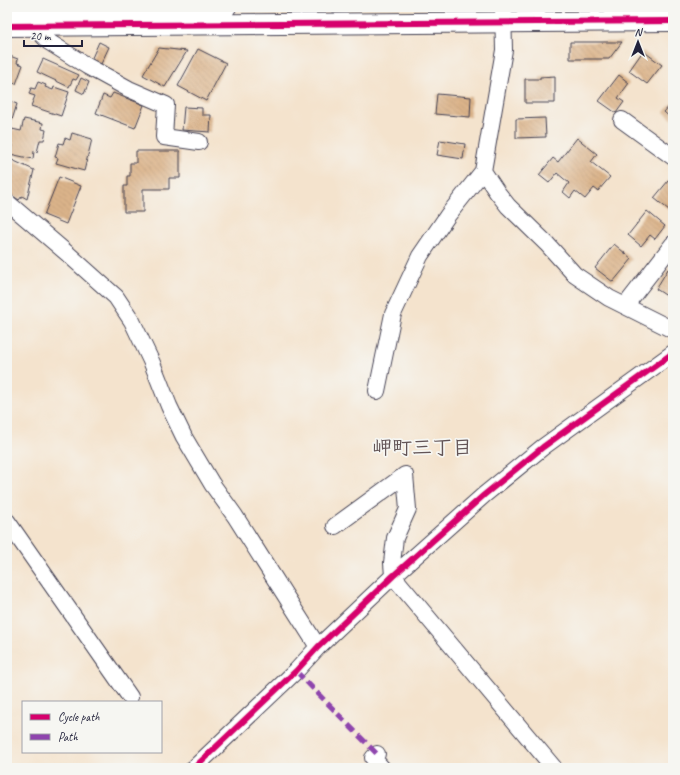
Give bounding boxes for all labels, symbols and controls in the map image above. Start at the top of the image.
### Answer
scale bar [24,22,82,48]
north arrow [618,22,658,62]
text: N [635,25,644,39]
text: 20 m [30,28,52,44]
district label: 岬町三丁目 [372,435,472,460]
legend [22,701,162,753]
text: Cycle path [58,709,100,725]
text: Path [58,729,78,745]

